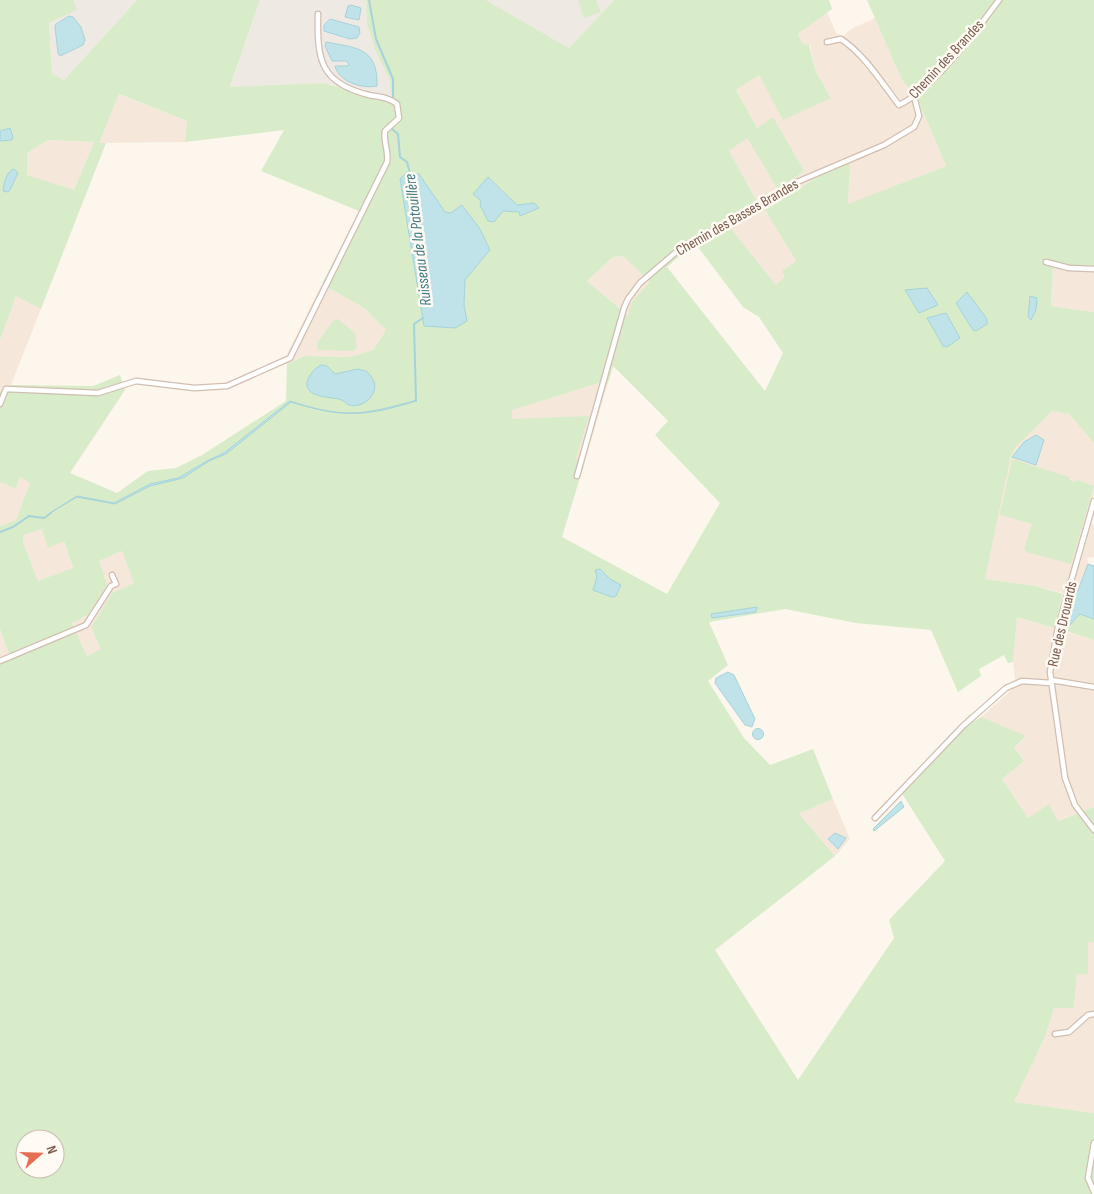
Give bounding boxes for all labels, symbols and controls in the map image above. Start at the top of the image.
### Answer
street label: Chemin des Brandes [905,16,988,103]
water label: Ruisseau de la Patouillère [401,173,436,307]
street label: Chemin des Basses Brandes [673,175,802,260]
street label: Rue des Drouards [1043,580,1082,669]
north arrow [15,1129,65,1179]
text: N [42,1143,61,1156]

